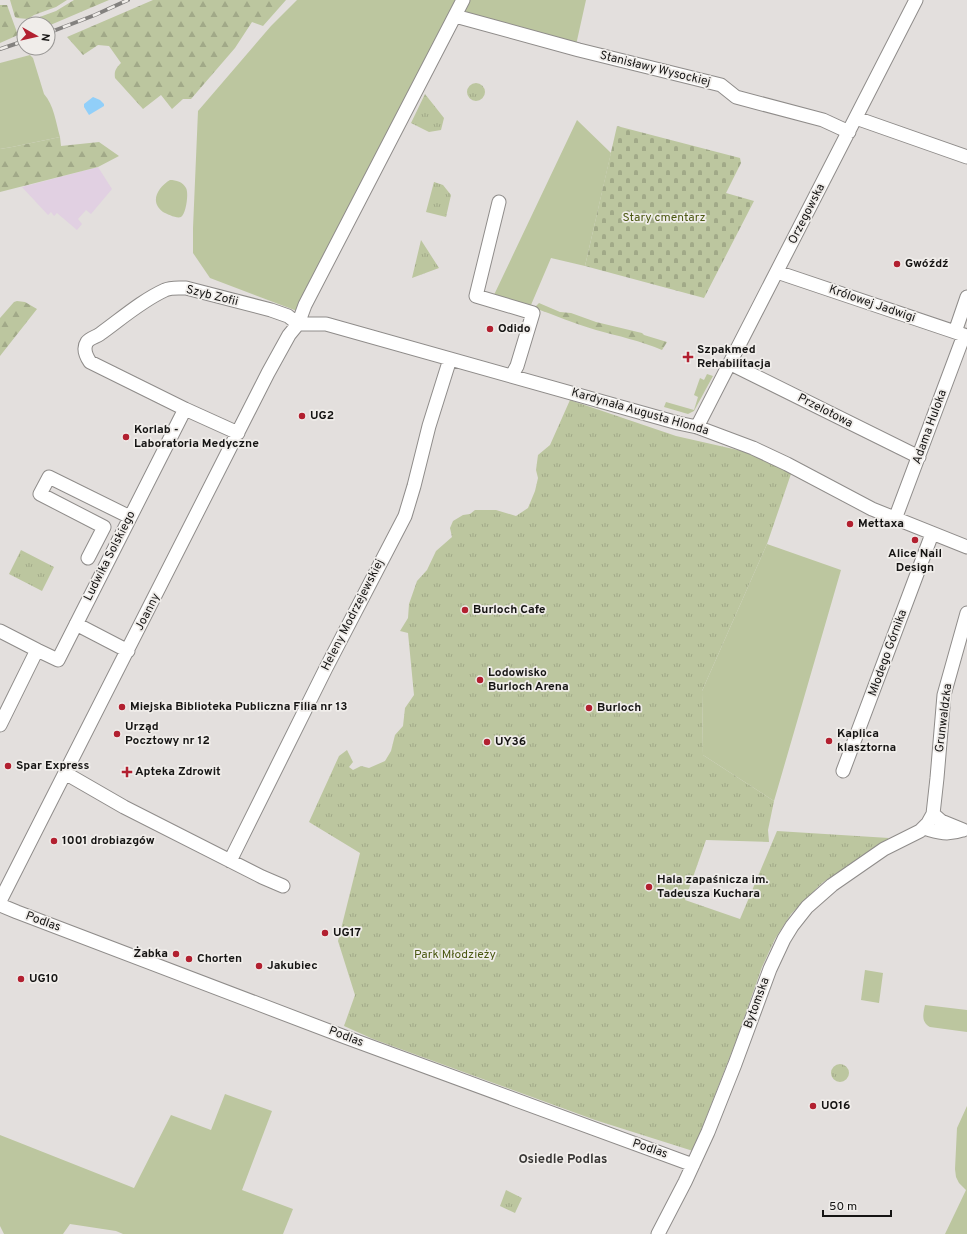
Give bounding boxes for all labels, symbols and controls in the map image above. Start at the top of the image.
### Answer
north arrow [16,16,56,56]
text: N [37,32,52,42]
street label: Stanisławy Wysockiej [598,47,712,91]
street label: Orzegowska [785,181,829,247]
park label: Stary cmentarz [623,210,705,226]
place label: Gwóźdź [905,256,949,272]
marker: Gwóźdź [892,259,902,269]
street label: Szyb Zofii [184,282,240,310]
street label: Królowej Jadwigi [827,282,917,326]
place label: Odido [498,321,531,337]
marker: Odido [485,324,495,334]
place label: Szpakmed Rehabilitacja [697,342,771,372]
marker: Szpakmed Rehabilitacja [682,351,694,363]
street label: Kardynała Augusta Hlonda [569,385,711,439]
street label: Adama Huloka [909,388,951,466]
street label: Przelotowa [795,390,855,432]
place label: UG2 [310,408,334,424]
marker: UG2 [297,411,307,421]
place label: Korlab - Laboratoria Medyczne [134,422,259,452]
marker: Korlab - Laboratoria Medyczne [121,432,131,442]
street label: Ludwika Solskiego [80,508,140,604]
place label: Mettaxa [858,516,904,532]
marker: Mettaxa [845,519,855,529]
marker: Alice Nail Design [910,535,920,545]
place label: Alice Nail Design [888,546,942,576]
street label: Heleny Modrzejewskiej [318,556,388,674]
street label: Joanny [132,591,164,633]
place label: Burloch Cafe [473,602,546,618]
marker: Burloch Cafe [460,605,470,615]
street label: Młodego Górnika [865,607,911,699]
place label: Lodowisko Burloch Arena [488,665,569,695]
marker: Lodowisko Burloch Arena [475,675,485,685]
street label: Grunwaldzka [932,683,956,753]
place label: Miejska Biblioteka Publiczna Filia nr 13 [130,699,347,715]
place label: Burloch [597,700,641,716]
marker: Miejska Biblioteka Publiczna Filia nr 13 [117,702,127,712]
marker: Burloch [584,703,594,713]
place label: Urząd Pocztowy nr 12 [125,719,210,749]
place label: Kaplica klasztorna [837,726,896,756]
marker: Urząd Pocztowy nr 12 [112,729,122,739]
place label: UY36 [495,734,526,750]
marker: Kaplica klasztorna [824,736,834,746]
marker: UY36 [482,737,492,747]
place label: Spar Express [16,758,90,774]
marker: Spar Express [3,761,13,771]
place label: Apteka Zdrowit [135,764,221,780]
marker: Apteka Zdrowit [122,767,132,777]
place label: 1001 drobiazgów [62,833,155,849]
marker: 1001 drobiazgów [49,836,59,846]
place label: Hala zapaśnicza im. Tadeusza Kuchara [657,872,768,902]
marker: Hala zapaśnicza im. Tadeusza Kuchara [644,882,654,892]
street label: Podlas [23,908,63,936]
place label: UG17 [333,925,361,941]
marker: UG17 [320,928,330,938]
place label: Żabka [134,946,168,962]
park label: Park Młodzieży [414,947,496,963]
marker: Żabka [171,949,181,959]
place label: Chorten [197,951,242,967]
marker: Chorten [184,954,194,964]
place label: Jakubiec [267,958,318,974]
marker: Jakubiec [254,961,264,971]
place label: UG10 [29,971,59,987]
marker: UG10 [16,974,26,984]
street label: Bytomska [740,975,774,1031]
street label: Podlas [326,1023,366,1051]
place label: UO16 [821,1098,850,1114]
marker: UO16 [808,1101,818,1111]
street label: Podlas [630,1136,670,1162]
district label: Osiedle Podlas [519,1152,607,1168]
scale bar [823,1192,891,1218]
text: 50 m [829,1199,857,1215]

